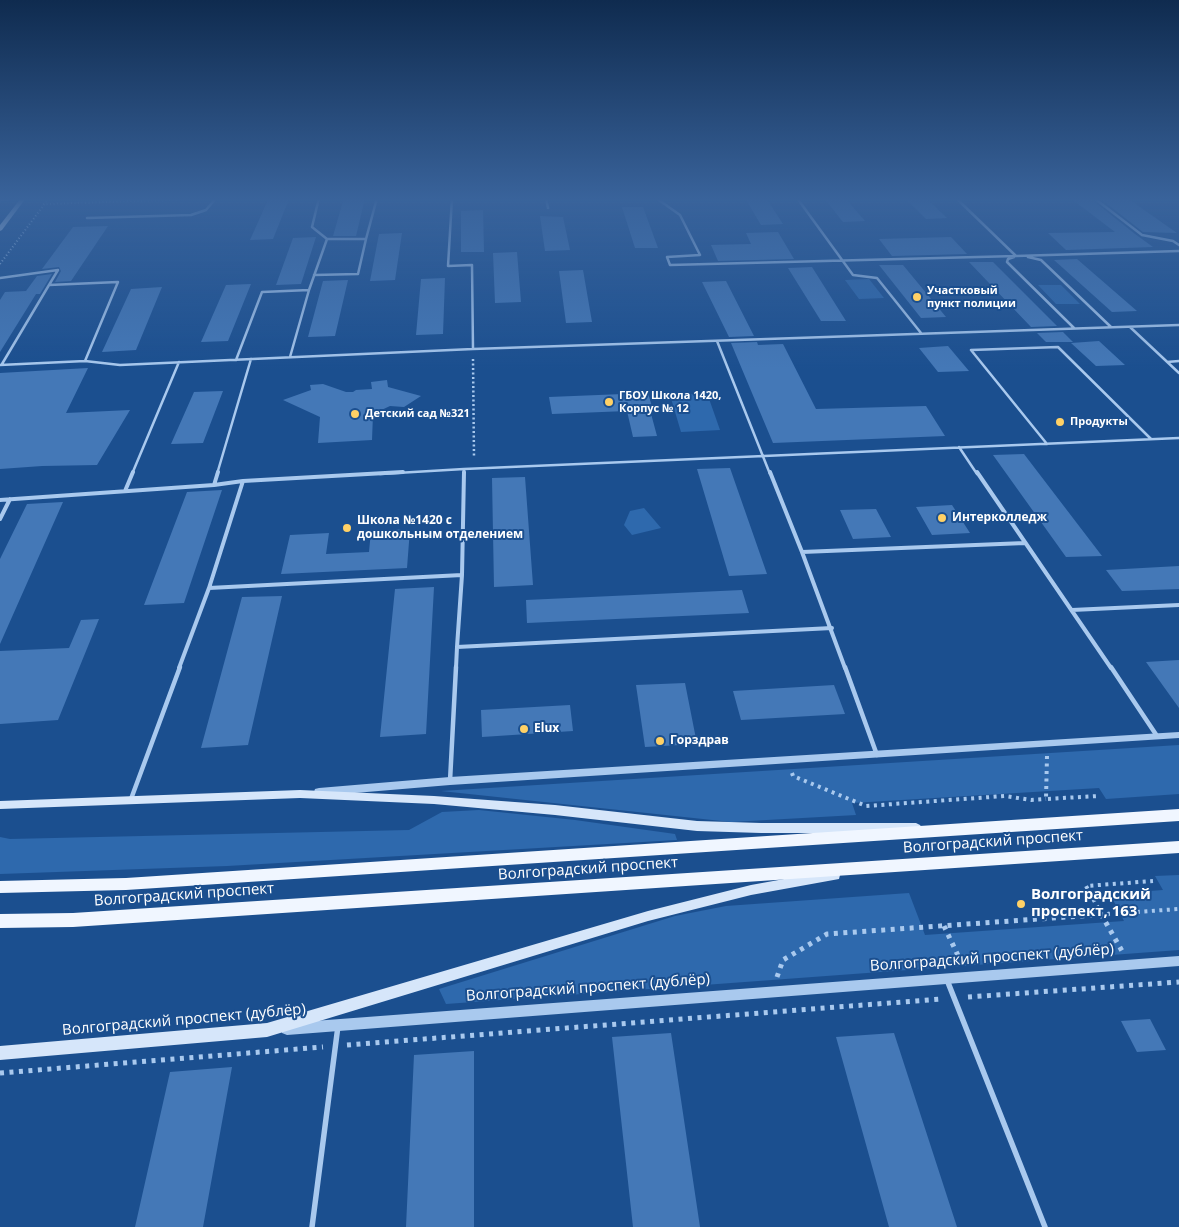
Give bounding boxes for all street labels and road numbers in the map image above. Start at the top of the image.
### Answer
street label: Волгоградский проспект [902,827,1084,857]
street label: Волгоградский проспект [497,854,679,884]
street label: Волгоградский проспект [93,880,275,910]
street label: Волгоградский проспект (дублёр) [869,940,1115,976]
street label: Волгоградский проспект (дублёр) [465,970,711,1006]
street label: Волгоградский проспект (дублёр) [61,1000,307,1040]

